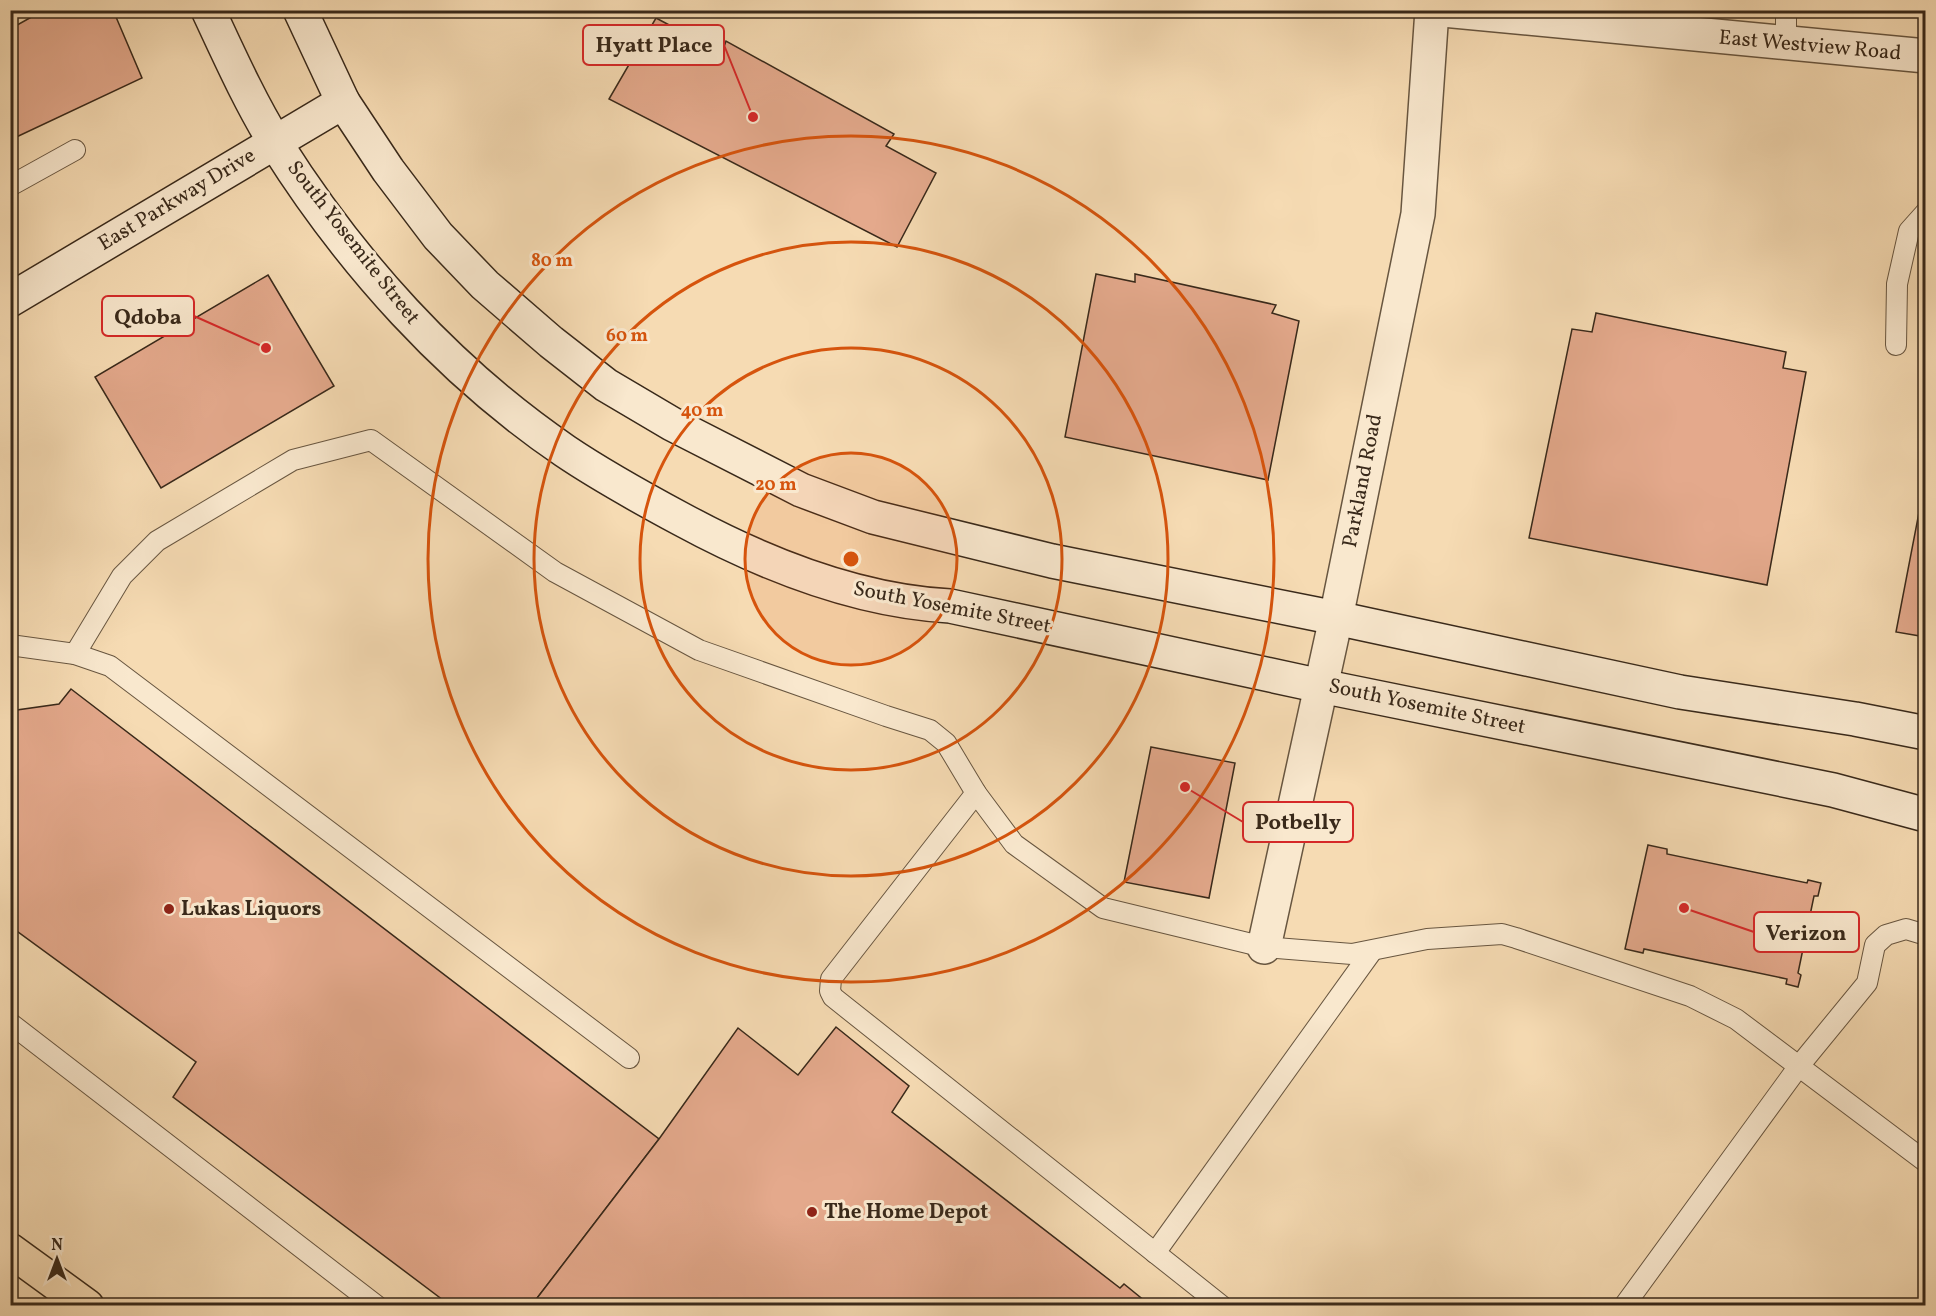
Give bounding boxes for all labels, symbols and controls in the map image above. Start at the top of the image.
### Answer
street label: East Westview Road [1718,24,1902,68]
callout: Hyatt Place [583,25,724,65]
text: Hyatt Place [596,31,712,62]
street label: East Parkway Drive [93,141,261,258]
street label: South Yosemite Street [280,155,426,331]
text: 80 m [531,249,573,274]
callout: Qdoba [102,296,194,336]
text: Qdoba [114,303,182,334]
text: 60 m [606,324,648,349]
text: 40 m [681,399,723,424]
street label: Parkland Road [1336,412,1390,550]
text: 20 m [755,473,797,498]
centre of rings [841,549,861,569]
street label: South Yosemite Street [851,575,1053,641]
street label: South Yosemite Street [1326,672,1528,742]
callout: Potbelly [1243,802,1353,842]
text: Potbelly [1255,808,1342,839]
place label: Lukas Liquors [181,895,321,924]
marker: Lukas Liquors [162,902,176,916]
callout: Verizon [1754,912,1859,952]
text: Verizon [1766,919,1846,950]
place label: The Home Depot [824,1198,988,1227]
marker: The Home Depot [805,1205,819,1219]
north arrow [27,1229,87,1289]
text: N [51,1235,63,1257]

